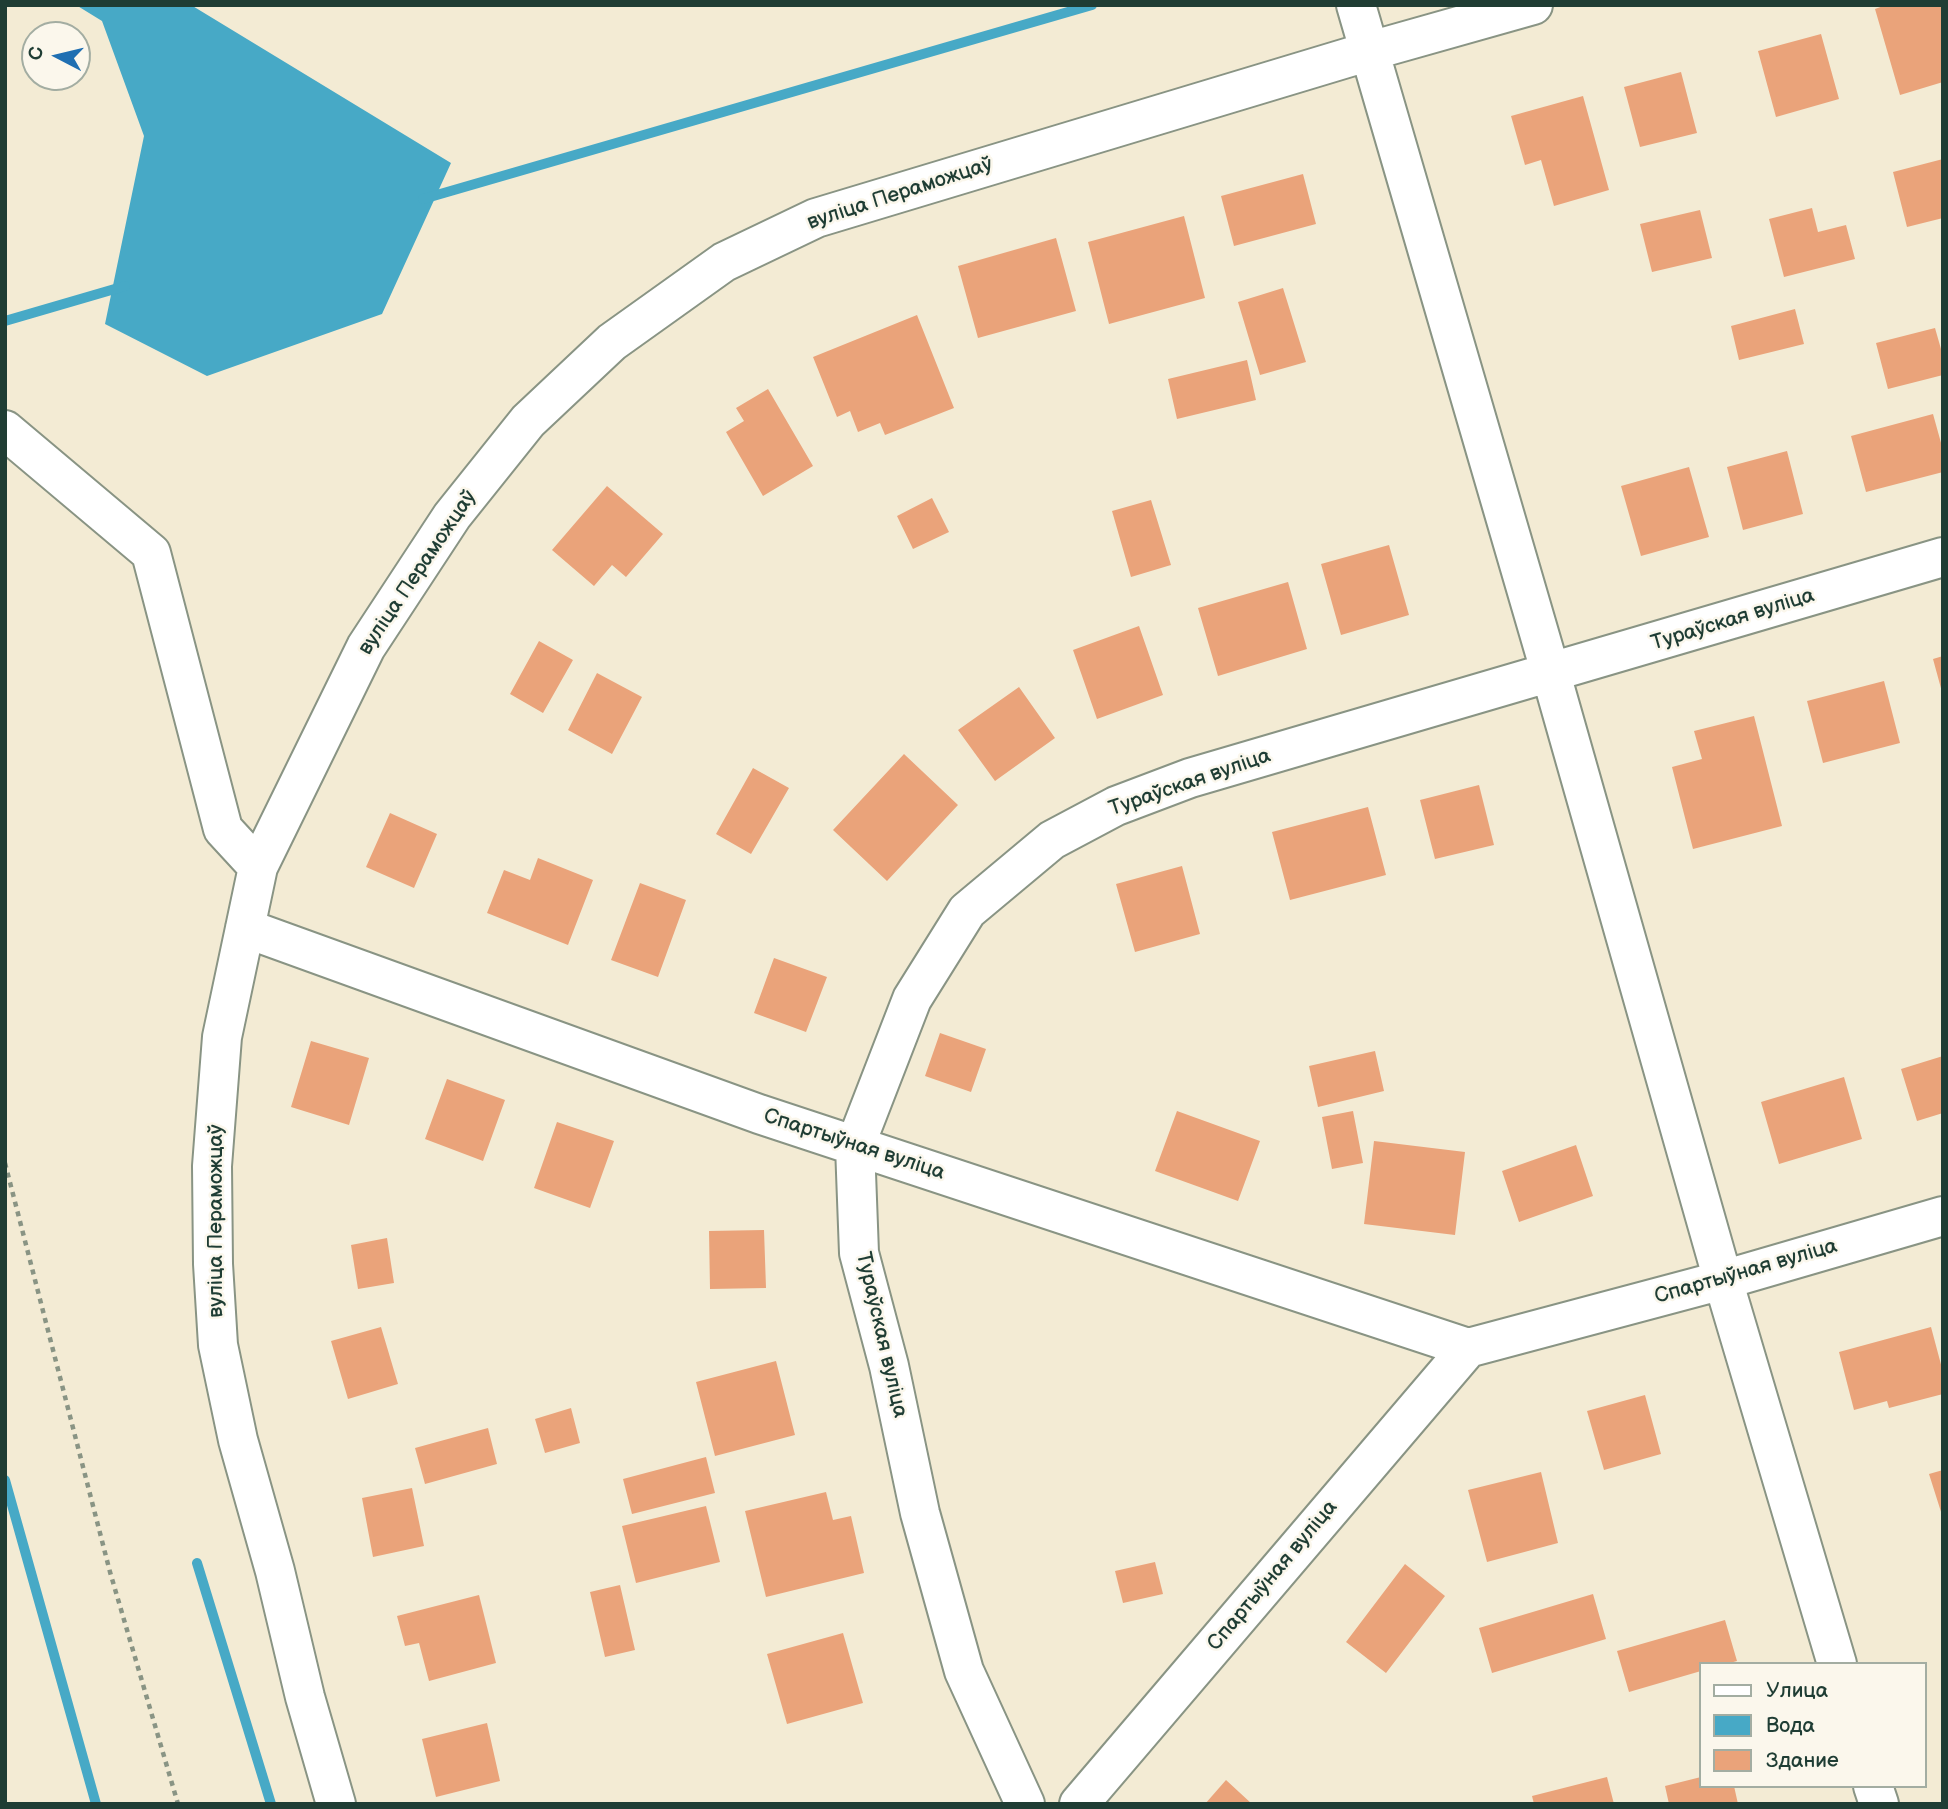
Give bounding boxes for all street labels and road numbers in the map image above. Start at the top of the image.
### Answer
street label: вуліца Пераможцаў [804,152,996,236]
street label: вуліца Пераможцаў [353,486,483,660]
street label: Тураўская вуліца [1648,583,1818,657]
street label: Тураўская вуліца [1106,744,1274,822]
street label: Спартыўная вуліца [760,1104,948,1186]
street label: вуліца Пераможцаў [204,1124,230,1318]
street label: Спартыўная вуліца [1652,1234,1840,1310]
street label: Тураўская вуліца [850,1250,912,1420]
street label: Спартыўная вуліца [1203,1496,1343,1656]

